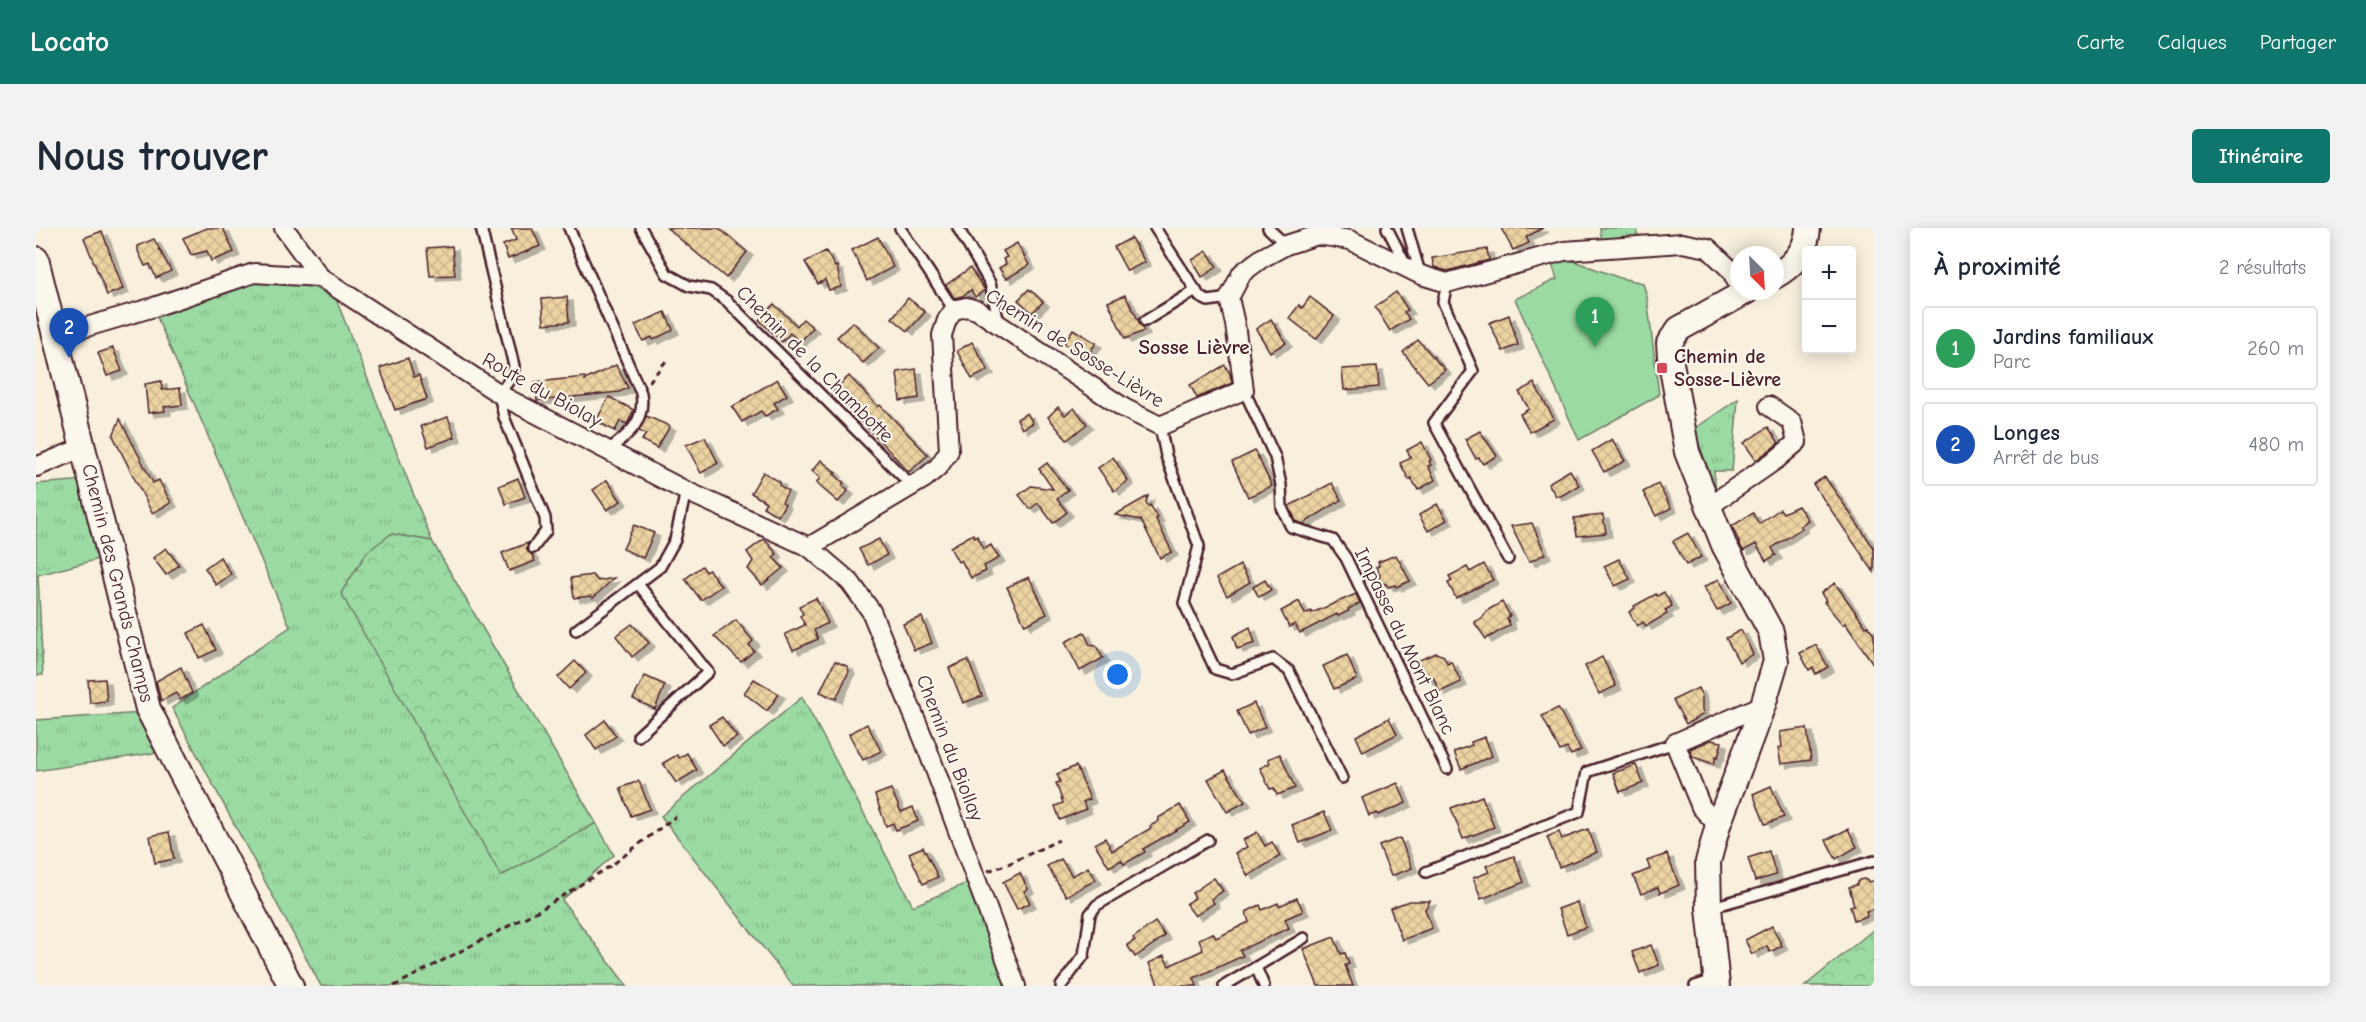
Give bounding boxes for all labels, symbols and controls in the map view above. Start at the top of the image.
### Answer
text: Locato [30,26,109,58]
text: Carte [2077,30,2125,54]
text: Calques [2158,30,2227,54]
text: Partager [2260,30,2336,54]
button: Itinéraire [2192,129,2330,183]
text: Nous trouver [36,132,268,181]
north arrow [1730,246,1784,300]
map controls [1802,246,1856,354]
button: + [1802,246,1856,300]
text: À proximité [1934,252,2061,282]
text: 2 résultats [2219,256,2306,279]
street label: Chemin de la Chambotte [732,281,898,447]
street label: Chemin de Sosse-Lièvre [982,284,1168,412]
pin: 1 [1576,298,1614,347]
button: − [1802,300,1856,354]
pin: 2 [50,308,88,358]
text: Jardins familiaux [1993,324,2153,350]
district label: Sosse Lièvre [1138,335,1250,359]
text: 1 [1952,337,1959,360]
text: 260 m [2247,337,2304,360]
place label: Chemin de Sosse-Lièvre [1674,345,1781,391]
street label: Route du Biolay [478,348,606,432]
text: Parc [1993,350,2031,373]
marker: Chemin de Sosse-Lièvre [1655,361,1669,375]
text: Longes [1993,420,2060,446]
text: 2 [1951,433,1960,456]
text: 480 m [2249,433,2304,456]
text: Arrêt de bus [1993,446,2099,469]
street label: Chemin des Grands Champs [77,461,159,705]
street label: Impasse du Mont Blanc [1350,544,1460,738]
your location [1103,660,1132,689]
street label: Chemin du Biollay [912,672,989,824]

